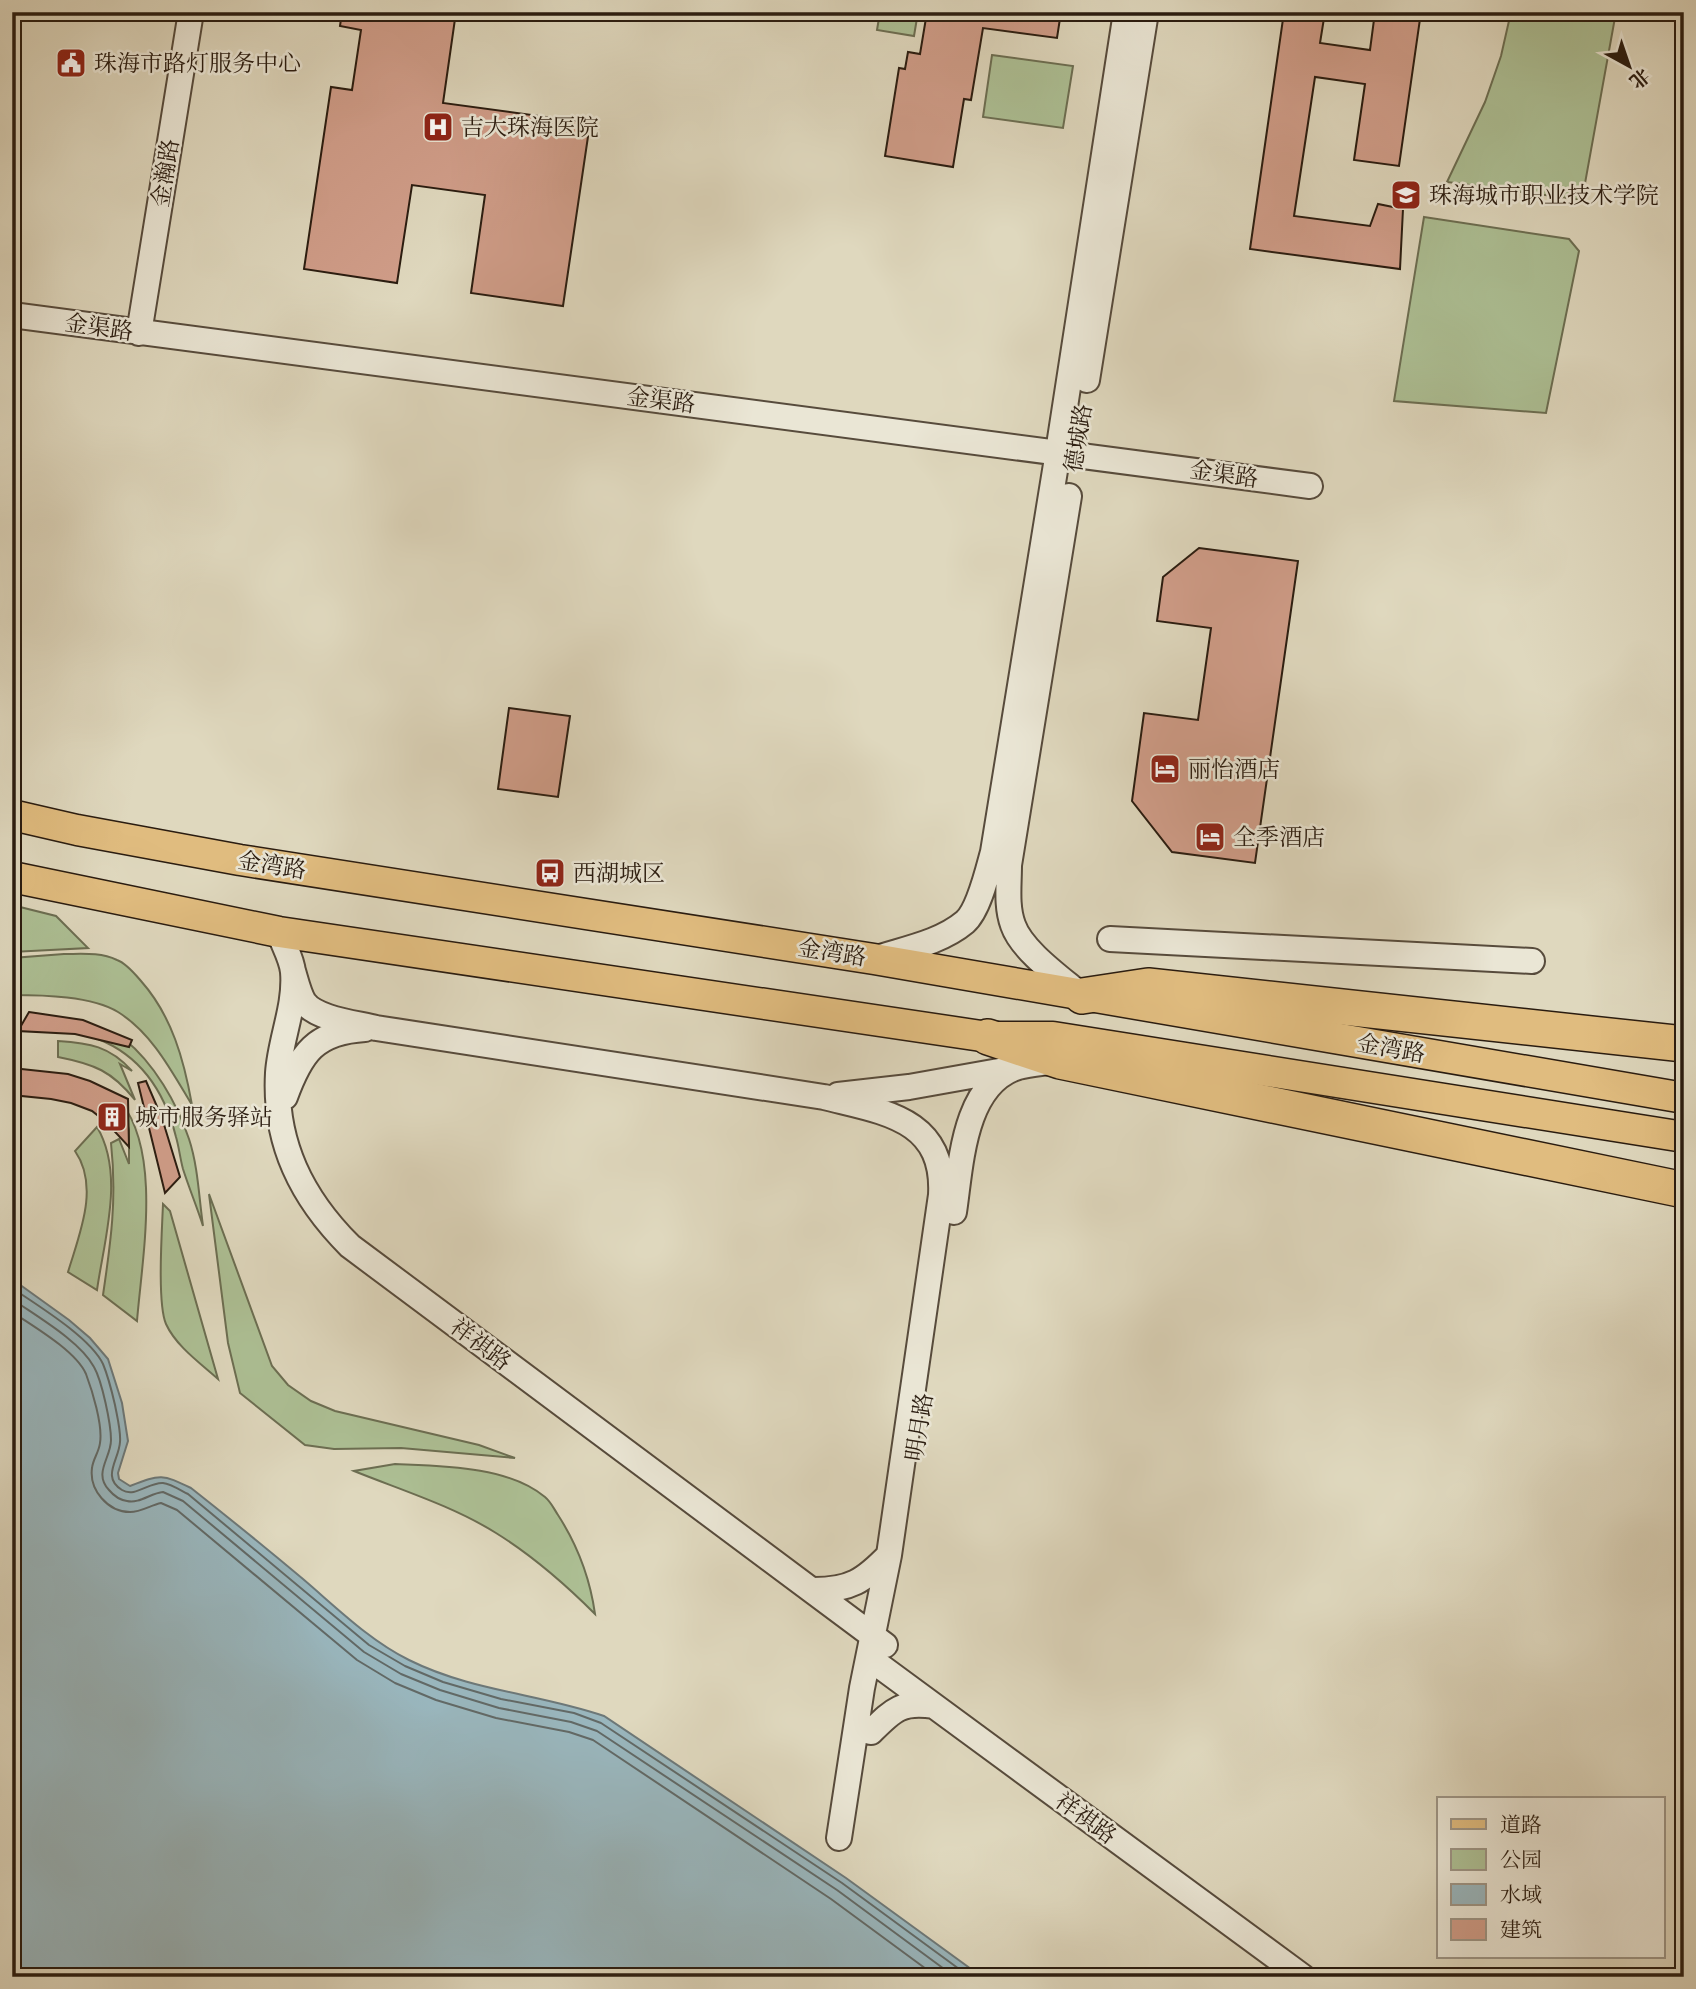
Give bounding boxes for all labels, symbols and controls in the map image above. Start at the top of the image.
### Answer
north arrow [1594,32,1664,102]
public building icon: 珠海市路灯服务中心 [54,46,88,80]
place label: 珠海市路灯服务中心 [94,49,301,77]
text: 北 [1625,64,1654,94]
hospital icon: 吉大珠海医院 [421,110,455,144]
place label: 吉大珠海医院 [461,113,599,141]
street label: 金瀚路 [146,137,184,209]
school or university icon: 珠海城市职业技术学院 [1389,178,1423,212]
place label: 珠海城市职业技术学院 [1429,181,1659,209]
street label: 金渠路 [63,308,135,346]
street label: 金渠路 [625,382,697,418]
street label: 德城路 [1059,402,1097,474]
street label: 金渠路 [1188,455,1260,493]
hotel icon: 丽怡酒店 [1148,752,1182,786]
place label: 丽怡酒店 [1188,755,1280,783]
hotel icon: 全季酒店 [1193,820,1227,854]
place label: 全季酒店 [1233,823,1325,851]
street label: 金湾路 [236,846,308,884]
bus stop icon: 西湖城区 [533,856,567,890]
place label: 西湖城区 [573,859,665,887]
street label: 金湾路 [796,933,868,971]
street label: 金湾路 [1355,1028,1427,1068]
building icon: 城市服务驿站 [95,1100,129,1134]
place label: 城市服务驿站 [135,1103,273,1131]
street label: 祥祺路 [445,1312,517,1376]
street label: 明月路 [900,1391,938,1463]
street label: 祥祺路 [1050,1786,1122,1850]
legend [1437,1797,1664,1958]
text: 道路 [1500,1812,1542,1837]
text: 公园 [1500,1847,1542,1872]
text: 水域 [1500,1882,1542,1907]
text: 建筑 [1500,1917,1542,1942]

